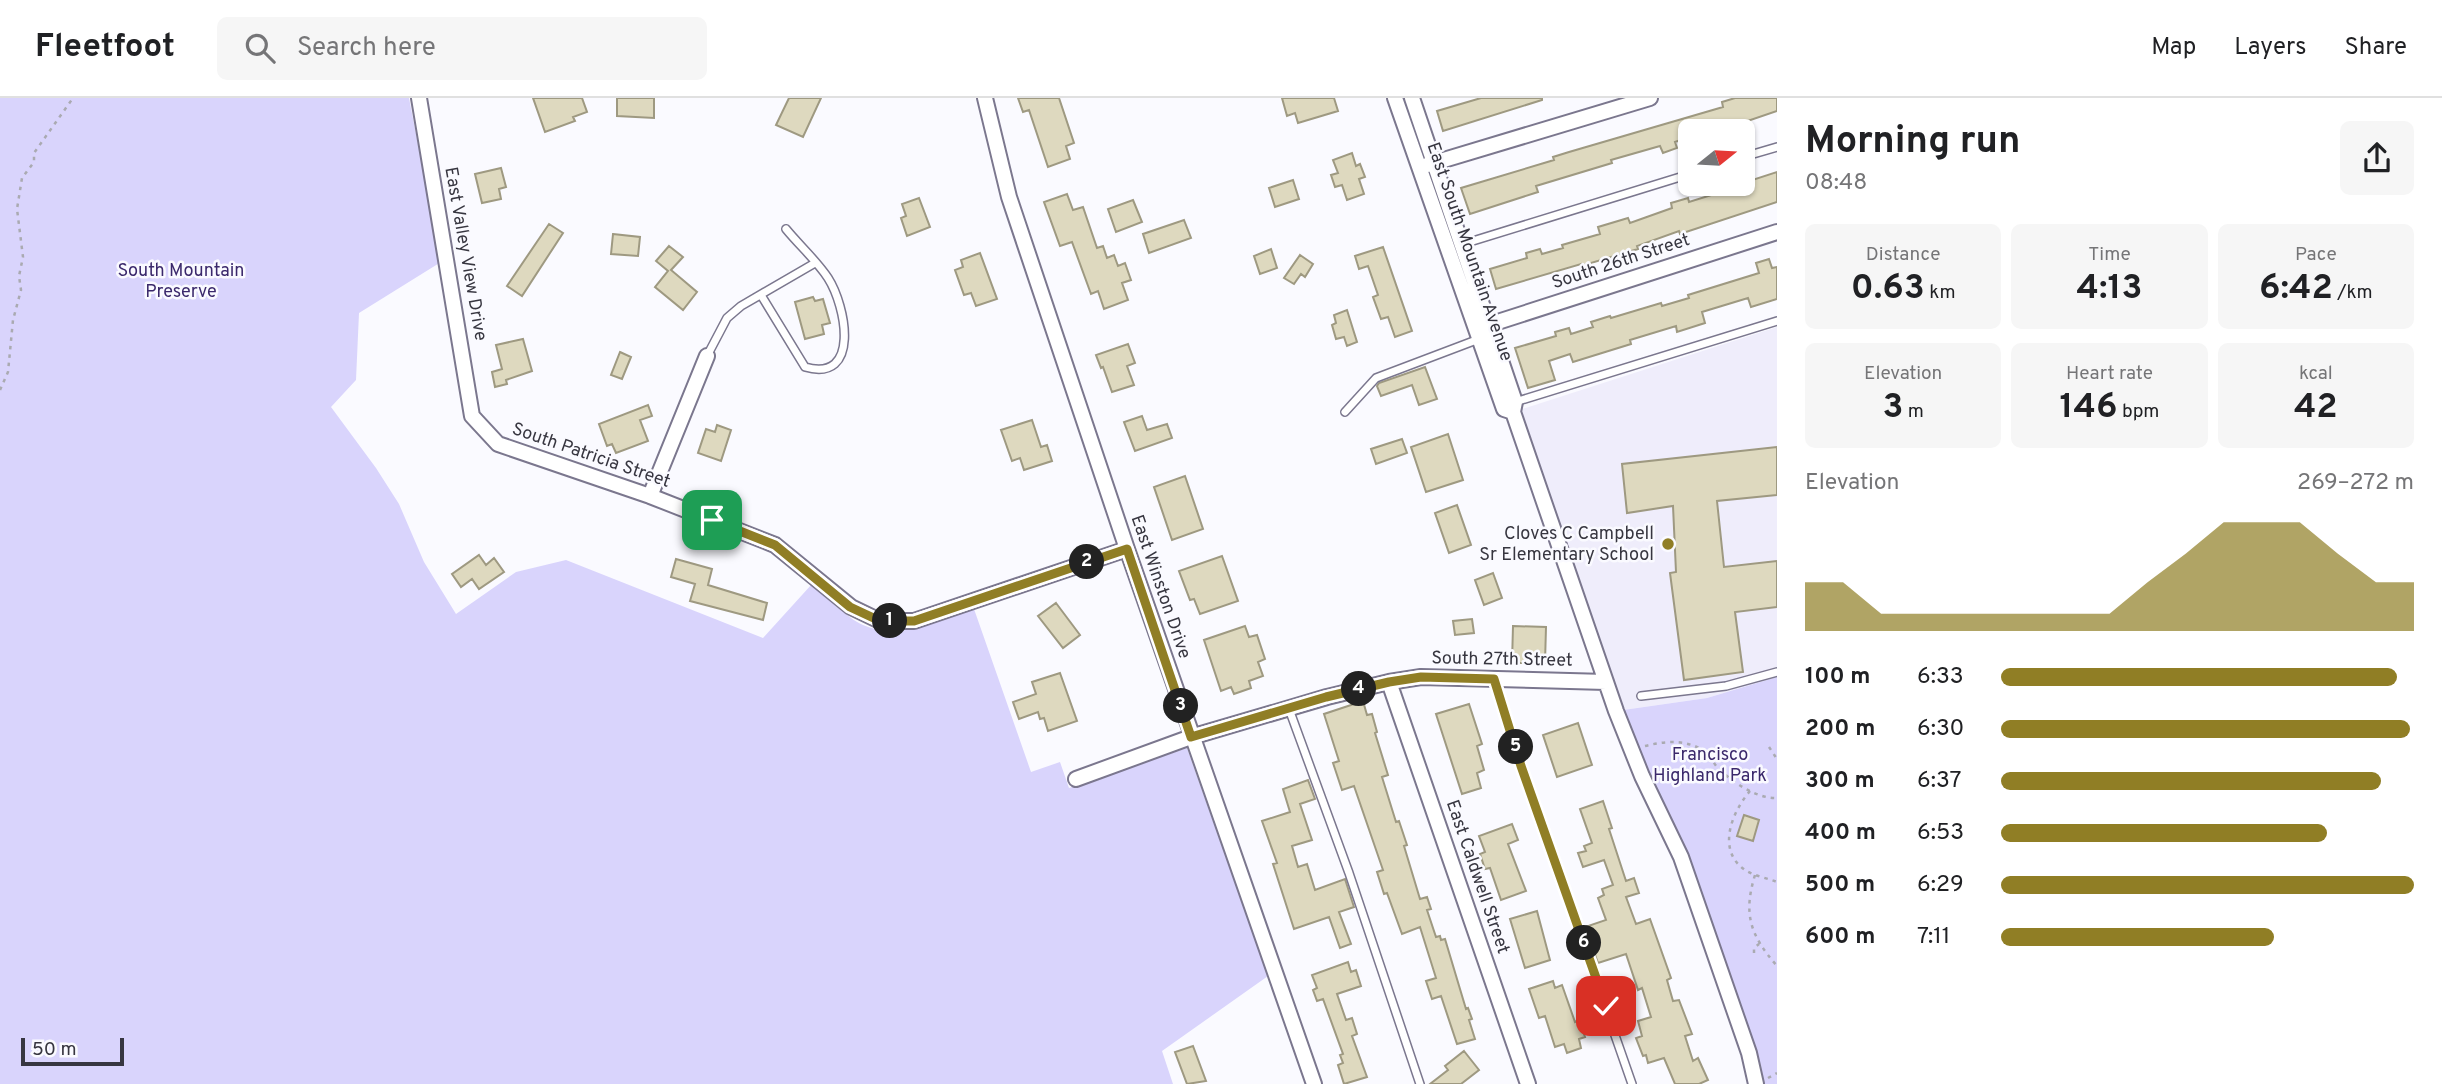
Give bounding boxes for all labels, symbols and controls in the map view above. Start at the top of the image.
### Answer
search box [217,17,707,80]
text: Fleetfoot [35,27,175,69]
icon: search [241,29,279,67]
text: Search here [297,32,436,65]
text: Map [2151,33,2196,63]
text: Layers [2234,33,2306,63]
text: Share [2344,33,2407,63]
text: Morning run [1805,118,2021,167]
north arrow [1678,119,1755,196]
map controls [1678,119,1755,196]
button: share [2340,121,2414,195]
street label: East South Mountain Avenue [1421,139,1517,365]
street label: East Valley View Drive [438,165,492,343]
text: 08:48 [1805,169,1867,198]
street label: South 26th Street [1549,229,1693,295]
text: Distance [1866,243,1940,267]
text: Time [2088,243,2131,267]
text: Pace [2295,243,2337,267]
park label: South Mountain Preserve [118,260,244,304]
text: 0.63 [1851,267,1925,311]
text: 4:13 [2077,267,2142,311]
text: 6:42 [2259,267,2333,311]
text: km [1925,281,1956,305]
text: /km [2333,281,2373,305]
text: Elevation [1864,362,1942,386]
text: Heart rate [2066,362,2153,386]
text: kcal [2299,362,2333,386]
text: 3 [1882,386,1903,430]
text: 146 [2060,386,2118,430]
text: 42 [2294,386,2338,430]
text: m [1903,400,1924,424]
text: bpm [2118,400,2159,424]
street label: South Patricia Street [509,418,673,494]
text: Elevation [1805,469,1900,498]
text: 269–272 m [2297,469,2414,498]
pin [682,490,742,550]
icon: arrive [693,501,731,539]
street label: East Winston Drive [1125,512,1195,662]
place label: Cloves C Campbell Sr Elementary School [1479,523,1654,567]
marker: Cloves C Campbell Sr Elementary School [1660,536,1676,552]
pin: 2 [1070,545,1104,580]
text: 2 [1081,549,1092,573]
pin: 1 [872,603,908,638]
text: 1 [886,608,893,632]
street label: South 27th Street [1431,647,1573,673]
text: 100 m [1805,663,1870,692]
text: 6:33 [1917,663,1964,692]
pin: 4 [1342,672,1376,706]
text: 4 [1352,676,1365,700]
pin: 3 [1164,688,1198,724]
text: 3 [1175,693,1186,717]
text: 200 m [1805,715,1875,744]
text: 6:30 [1917,715,1964,744]
pin: 5 [1498,730,1534,764]
text: 5 [1510,734,1521,758]
park label: Francisco Highland Park [1653,744,1767,788]
text: 300 m [1805,767,1875,796]
text: 6:37 [1917,767,1962,796]
street label: East Caldwell Street [1440,797,1514,957]
text: 400 m [1805,819,1876,848]
text: 6:53 [1917,819,1964,848]
text: 500 m [1805,871,1875,900]
text: 6:29 [1917,871,1964,900]
text: 600 m [1805,923,1875,952]
text: 7:11 [1917,923,1950,952]
pin: 6 [1566,926,1602,960]
text: 6 [1578,930,1589,954]
pin [1576,976,1636,1036]
icon: check [1587,987,1625,1025]
scale bar [21,1035,124,1067]
text: 50 m [32,1038,77,1062]

